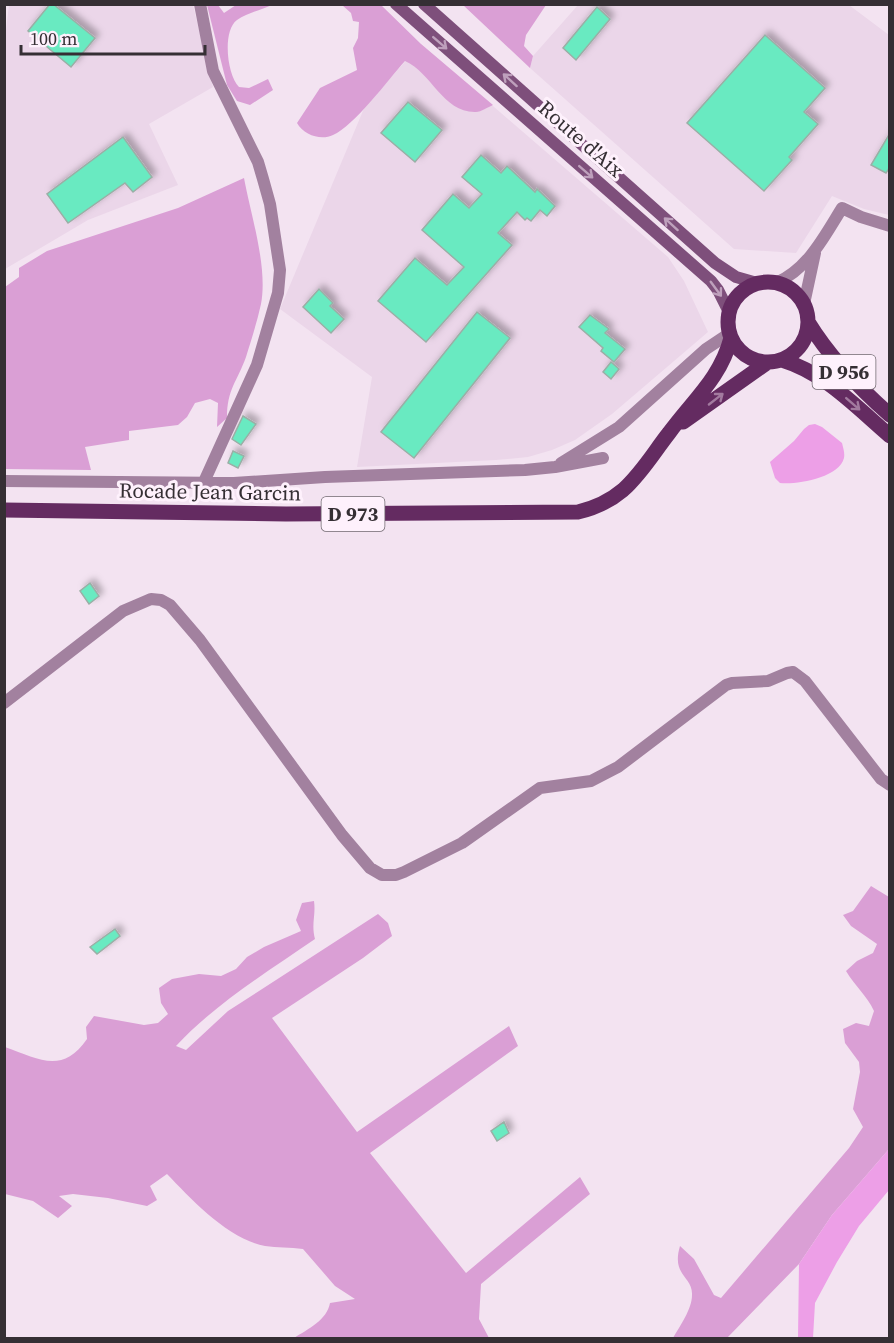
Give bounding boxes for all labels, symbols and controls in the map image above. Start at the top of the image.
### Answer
scale bar [21,18,206,56]
text: 100 m [30,26,77,51]
one-way arrow [432,36,447,50]
one-way arrow [503,73,518,87]
street label: Route d'Aix [532,93,630,184]
one-way arrow [578,165,593,179]
one-way arrow [664,217,679,231]
one-way arrow [710,280,722,296]
road number: D 956 [812,355,876,389]
one-way arrow [708,392,724,405]
one-way arrow [845,398,861,411]
street label: Rocade Jean Garcin [119,475,302,508]
road number: D 973 [322,497,385,531]

